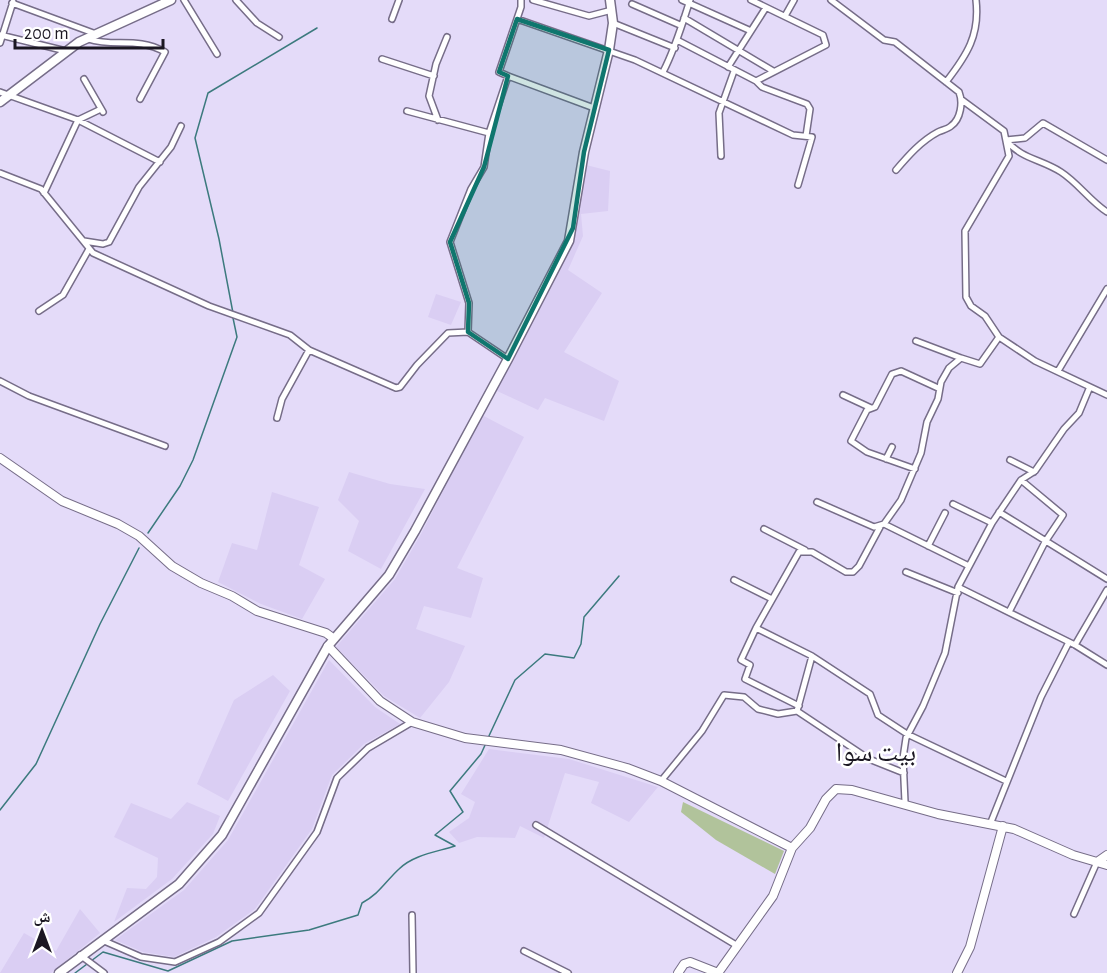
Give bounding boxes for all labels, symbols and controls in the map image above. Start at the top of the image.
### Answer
scale bar [15,12,164,50]
text: 200 m [24,25,69,43]
district label: بيت سوا [836,739,916,767]
north arrow [12,901,72,961]
text: ش [34,909,51,926]

